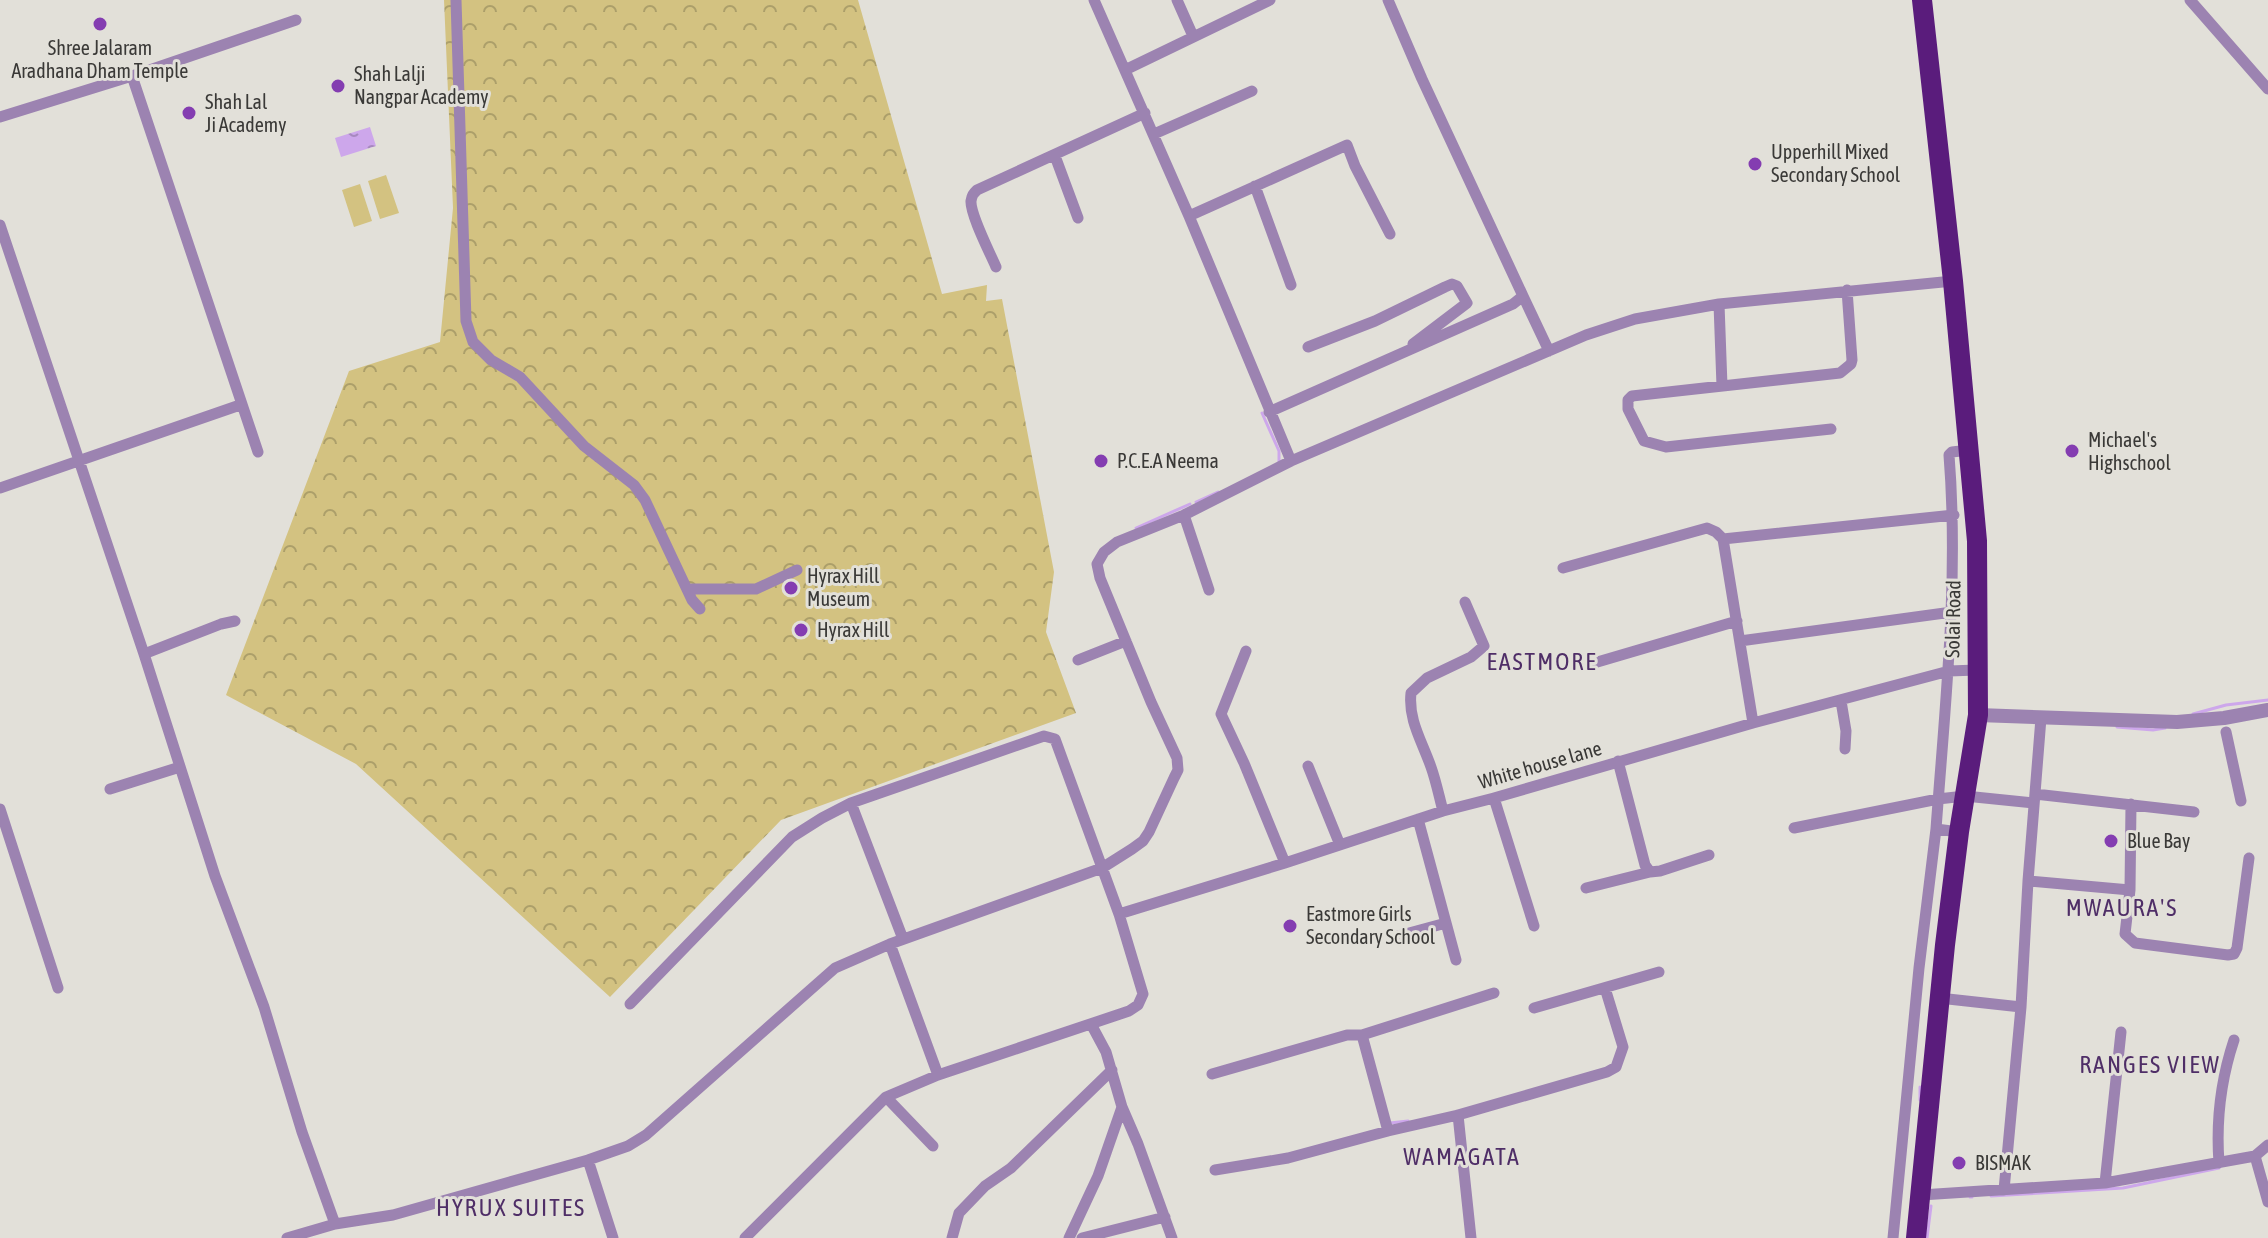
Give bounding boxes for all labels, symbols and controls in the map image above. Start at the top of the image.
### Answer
marker: Shree Jalaram Aradhana Dham Temple [91,15,109,33]
place label: Shree Jalaram Aradhana Dham Temple [12,36,188,82]
place label: Shah Lalji Nangpar Academy [354,62,489,108]
marker: Shah Lalji Nangpar Academy [329,77,347,95]
place label: Shah Lal Ji Academy [205,90,286,136]
marker: Shah Lal Ji Academy [180,104,198,122]
place label: Upperhill Mixed Secondary School [1771,140,1901,186]
marker: Upperhill Mixed Secondary School [1746,155,1764,173]
place label: Michael's Highschool [2088,428,2171,474]
marker: Michael's Highschool [2063,442,2081,460]
place label: P.C.E.A Neema [1117,449,1219,472]
marker: P.C.E.A Neema [1092,452,1110,470]
place label: Hyrax Hill Museum [807,564,880,610]
marker: Hyrax Hill Museum [782,579,800,597]
street label: Solai Road [1940,580,1965,658]
place label: Hyrax Hill [817,618,890,641]
marker: Hyrax Hill [792,621,810,639]
district label: EASTMORE [1487,648,1597,675]
street label: White house lane [1476,736,1604,793]
place label: Blue Bay [2127,829,2190,852]
marker: Blue Bay [2102,832,2120,850]
district label: MWAURA'S [2066,894,2178,921]
place label: Eastmore Girls Secondary School [1306,902,1436,948]
marker: Eastmore Girls Secondary School [1281,917,1299,935]
district label: RANGES VIEW [2079,1051,2221,1078]
district label: WAMAGATA [1403,1143,1521,1170]
place label: BISMAK [1975,1151,2031,1174]
marker: BISMAK [1950,1154,1968,1172]
district label: HYRUX SUITES [436,1194,586,1221]

